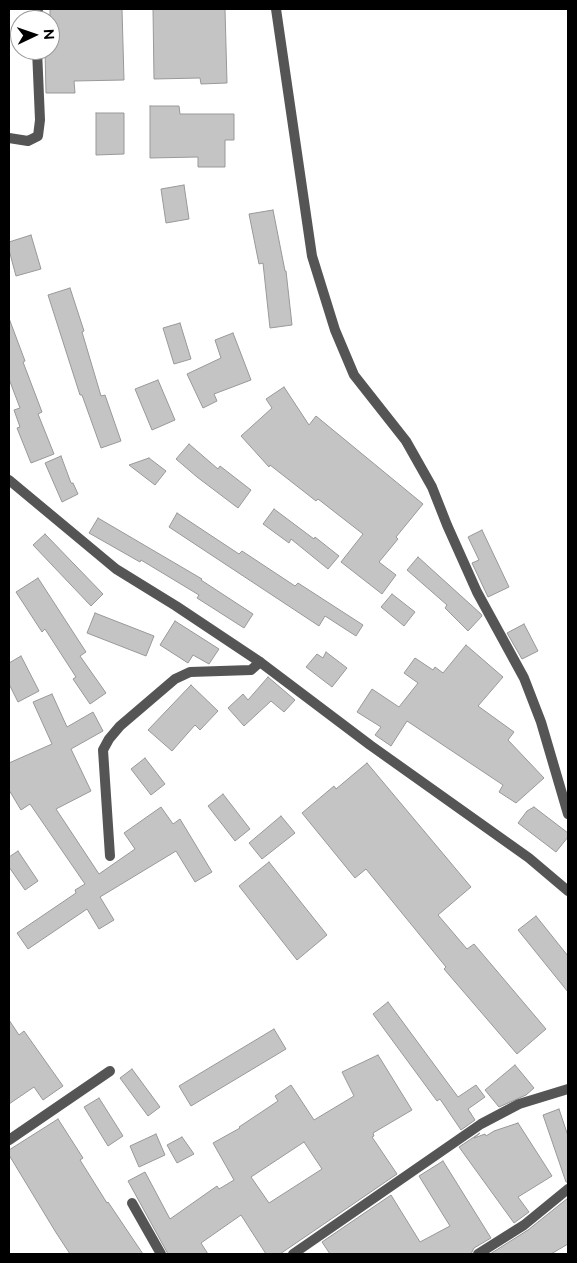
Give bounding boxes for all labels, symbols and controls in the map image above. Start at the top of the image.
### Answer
north arrow [10,10,60,60]
text: N [41,29,57,40]

